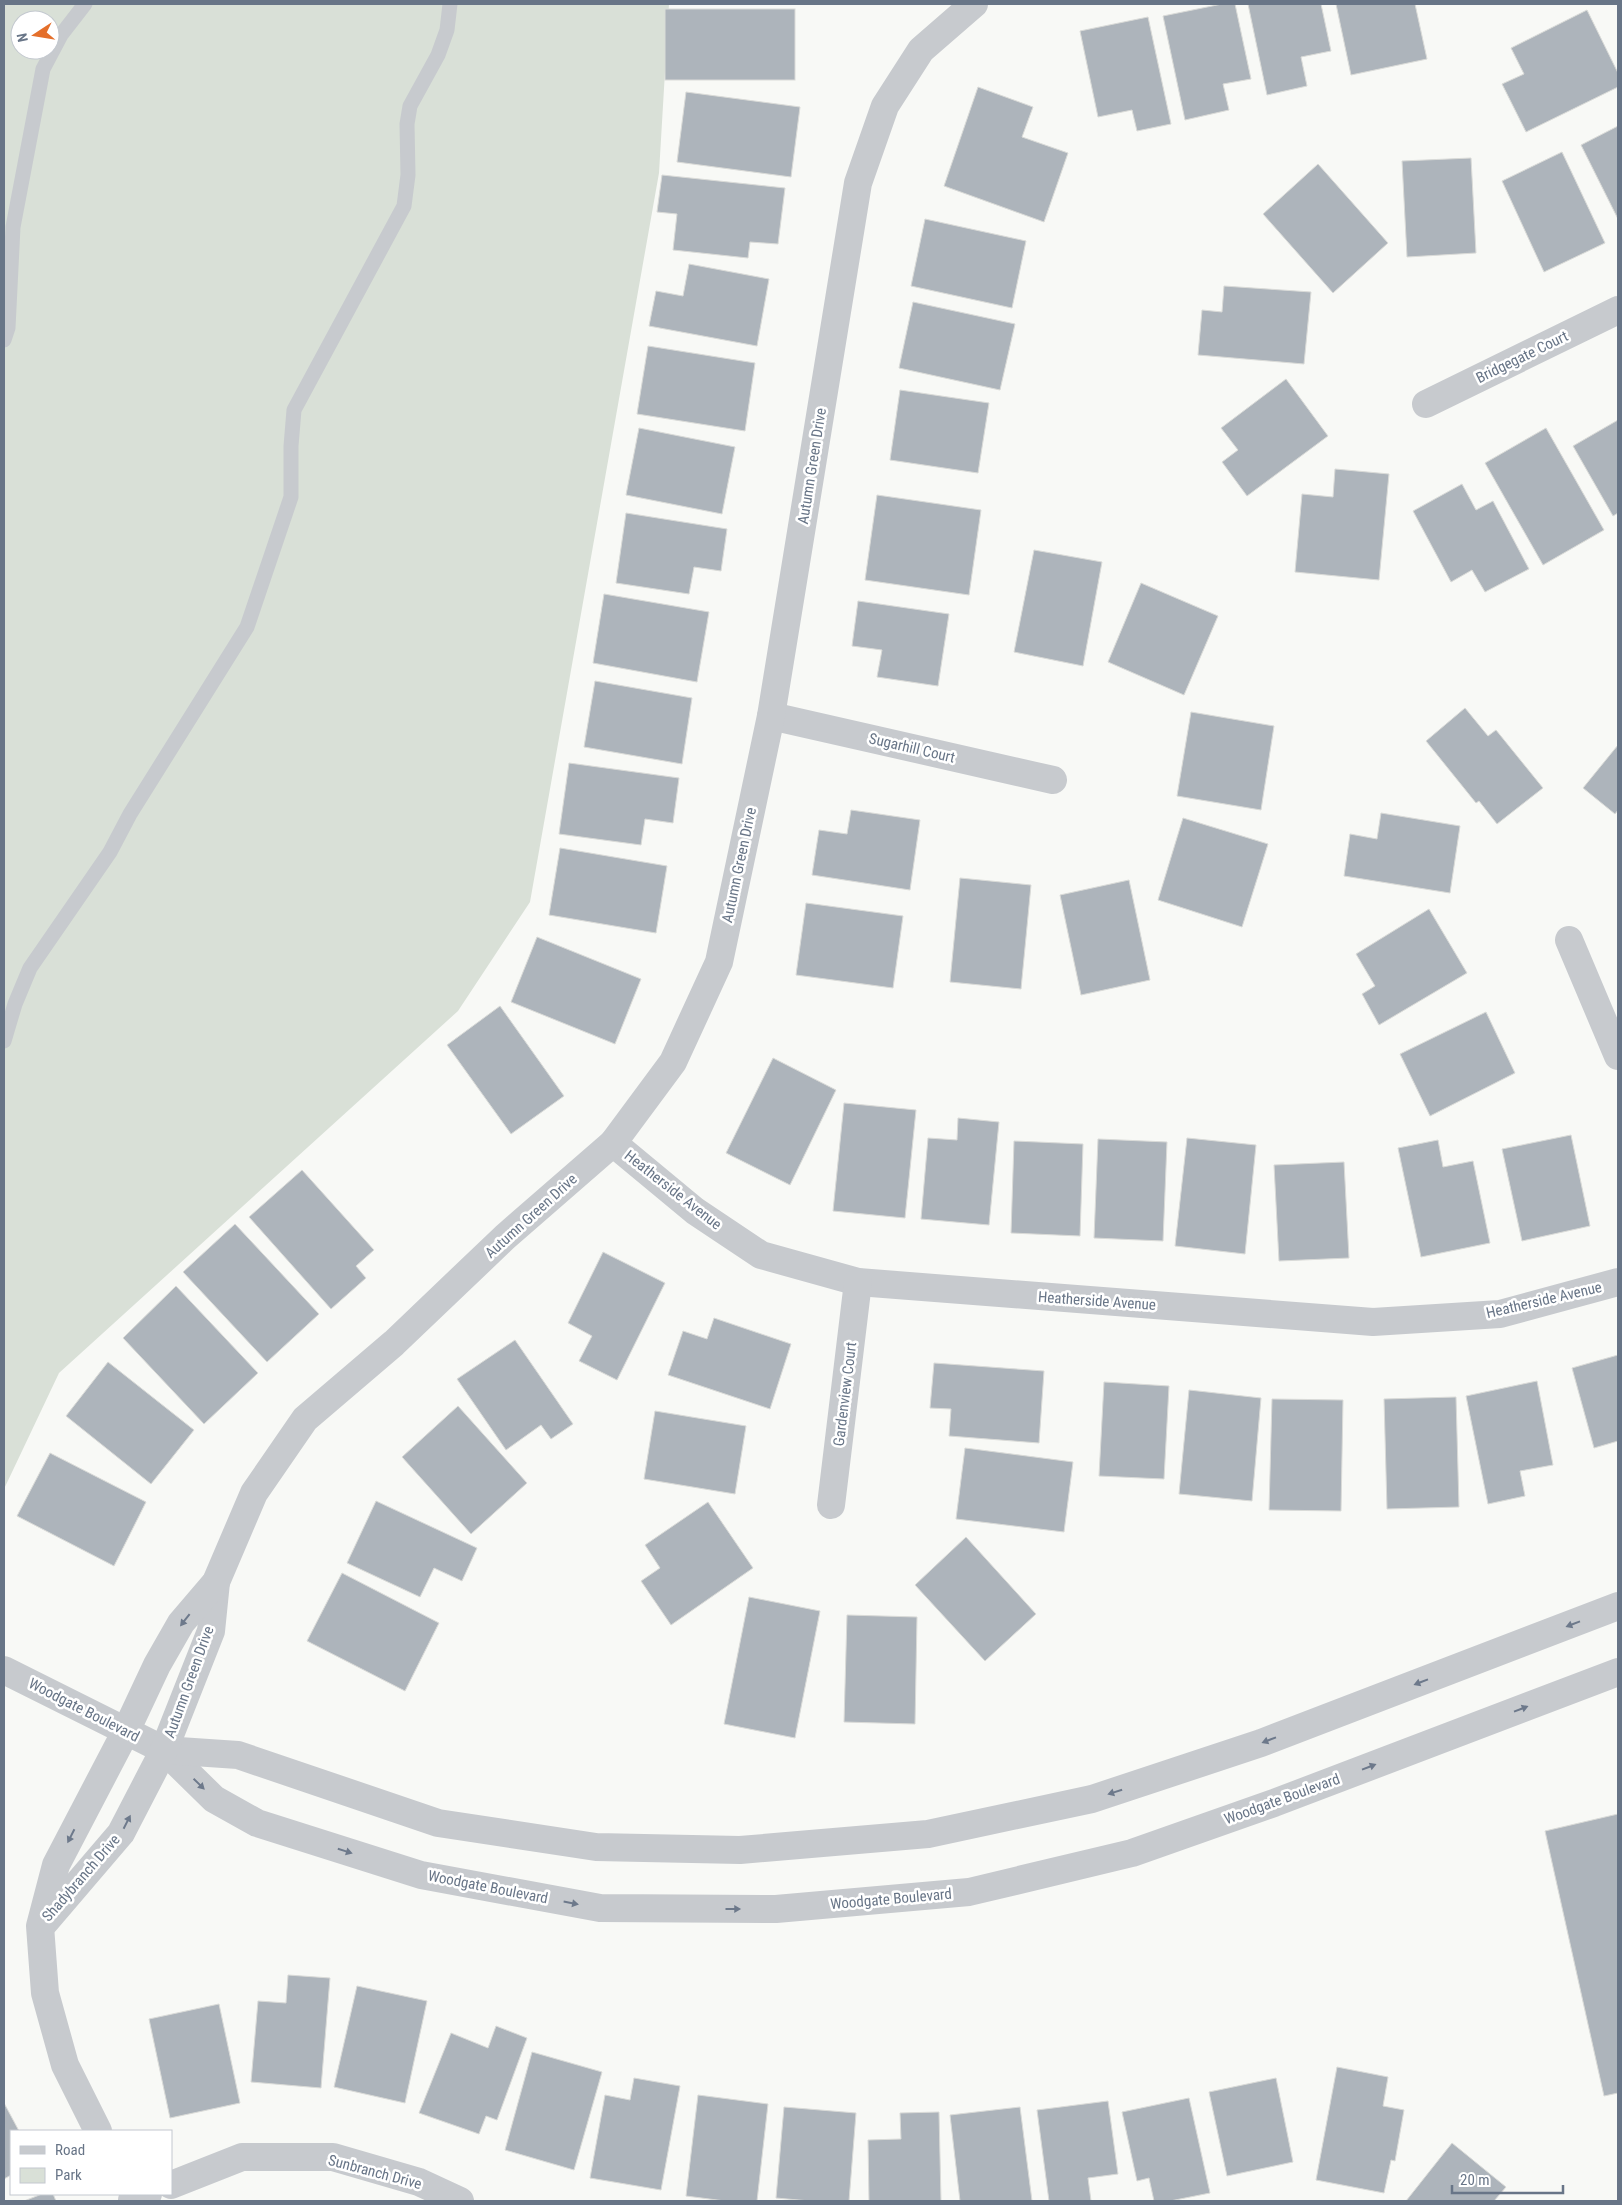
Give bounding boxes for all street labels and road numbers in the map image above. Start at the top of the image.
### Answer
street label: Bridgegate Court [1473,327,1571,387]
street label: Autumn Green Drive [794,407,830,525]
street label: Sugarhill Court [867,729,957,767]
street label: Autumn Green Drive [718,806,760,924]
street label: Heatherside Avenue [621,1147,725,1233]
street label: Autumn Green Drive [481,1170,581,1262]
street label: Heatherside Avenue [1484,1278,1604,1322]
street label: Heatherside Avenue [1037,1288,1157,1314]
street label: Gardenview Court [830,1341,860,1447]
street label: Autumn Green Drive [160,1624,218,1740]
street label: Woodgate Boulevard [26,1674,142,1746]
street label: Woodgate Boulevard [1222,1770,1342,1828]
street label: Shadybranch Drive [38,1831,124,1925]
street label: Woodgate Boulevard [426,1867,550,1907]
street label: Woodgate Boulevard [829,1885,953,1913]
street label: Sunbranch Drive [326,2151,424,2193]

